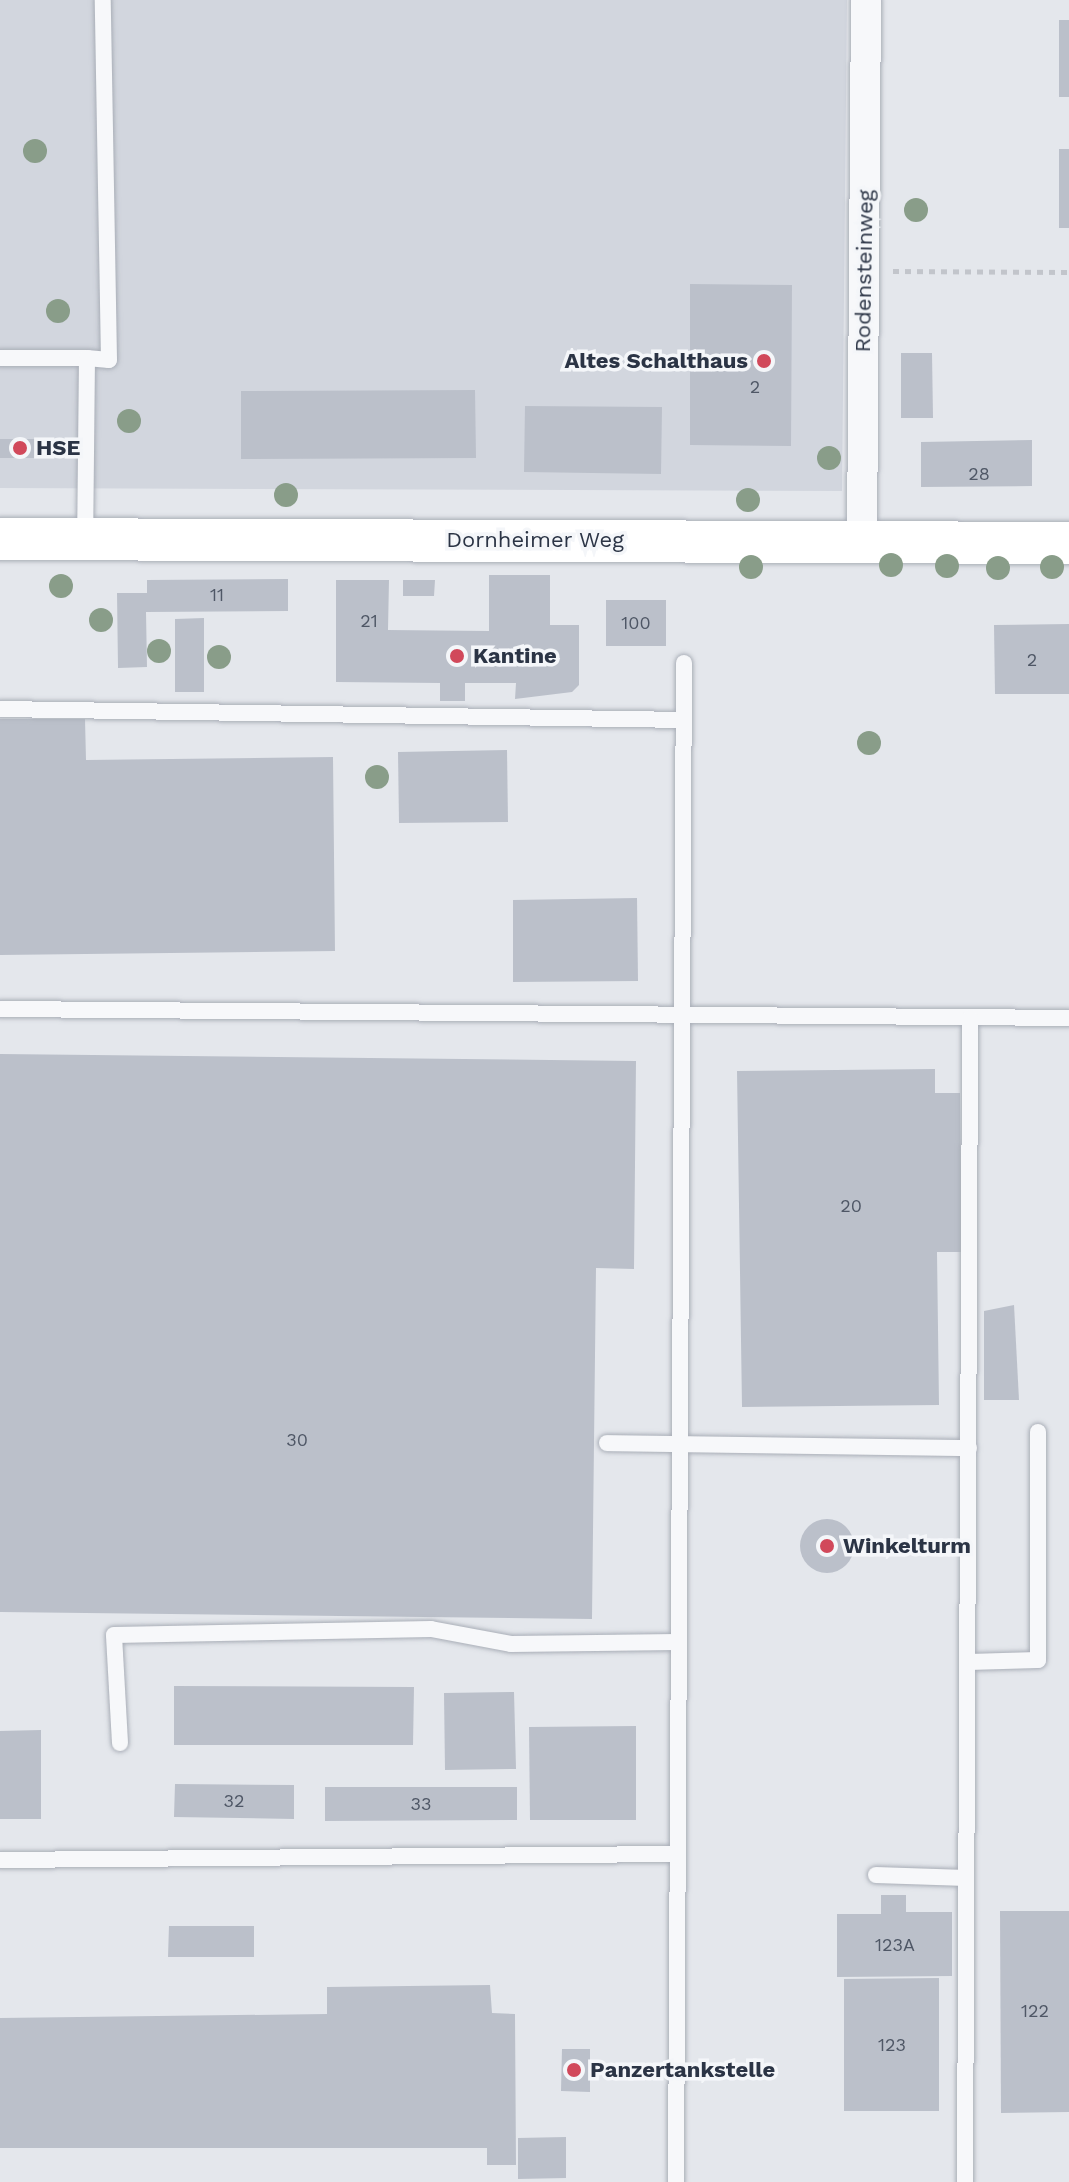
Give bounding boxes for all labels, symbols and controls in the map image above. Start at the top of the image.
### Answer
street label: Rodensteinweg [849,189,879,353]
place label: Altes Schalthaus [564,348,748,374]
marker: Altes Schalthaus [755,352,773,370]
house number: 2 [750,376,760,398]
place label: HSE [36,435,80,461]
marker: HSE [11,439,29,457]
house number: 28 [968,463,990,485]
street label: Dornheimer Weg [446,527,624,553]
house number: 11 [210,584,224,606]
house number: 21 [360,610,378,632]
house number: 100 [621,612,651,634]
place label: Kantine [473,643,557,669]
marker: Kantine [448,647,466,665]
house number: 2 [1027,649,1037,671]
house number: 20 [840,1195,862,1217]
house number: 30 [286,1429,308,1451]
place label: Winkelturm [843,1533,971,1559]
marker: Winkelturm [818,1537,836,1555]
house number: 32 [224,1790,244,1812]
house number: 33 [411,1793,431,1815]
house number: 123A [875,1934,915,1956]
house number: 122 [1021,2000,1049,2022]
house number: 123 [878,2034,906,2056]
place label: Panzertankstelle [590,2057,775,2083]
marker: Panzertankstelle [565,2061,583,2079]

